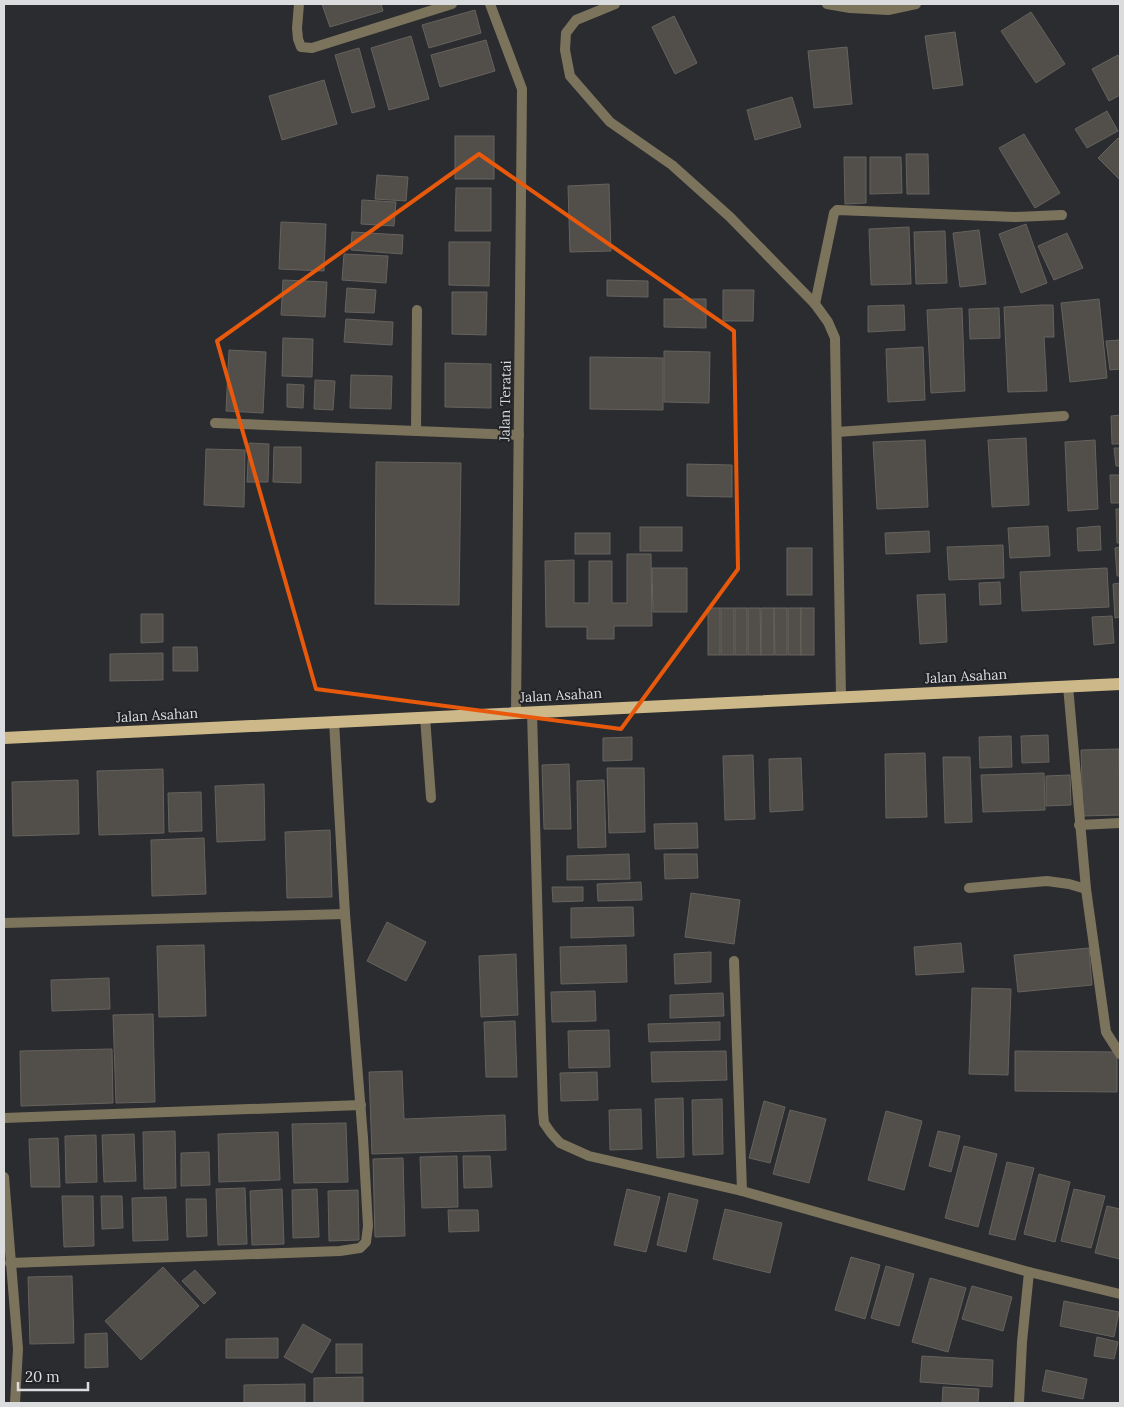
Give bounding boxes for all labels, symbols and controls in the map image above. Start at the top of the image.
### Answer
street label: Jalan Teratai [495,360,515,443]
street label: Jalan Asahan [924,665,1008,687]
street label: Jalan Asahan [519,684,603,706]
street label: Jalan Asahan [115,704,199,726]
scale bar [18,1360,88,1392]
text: 20 m [25,1367,60,1386]

